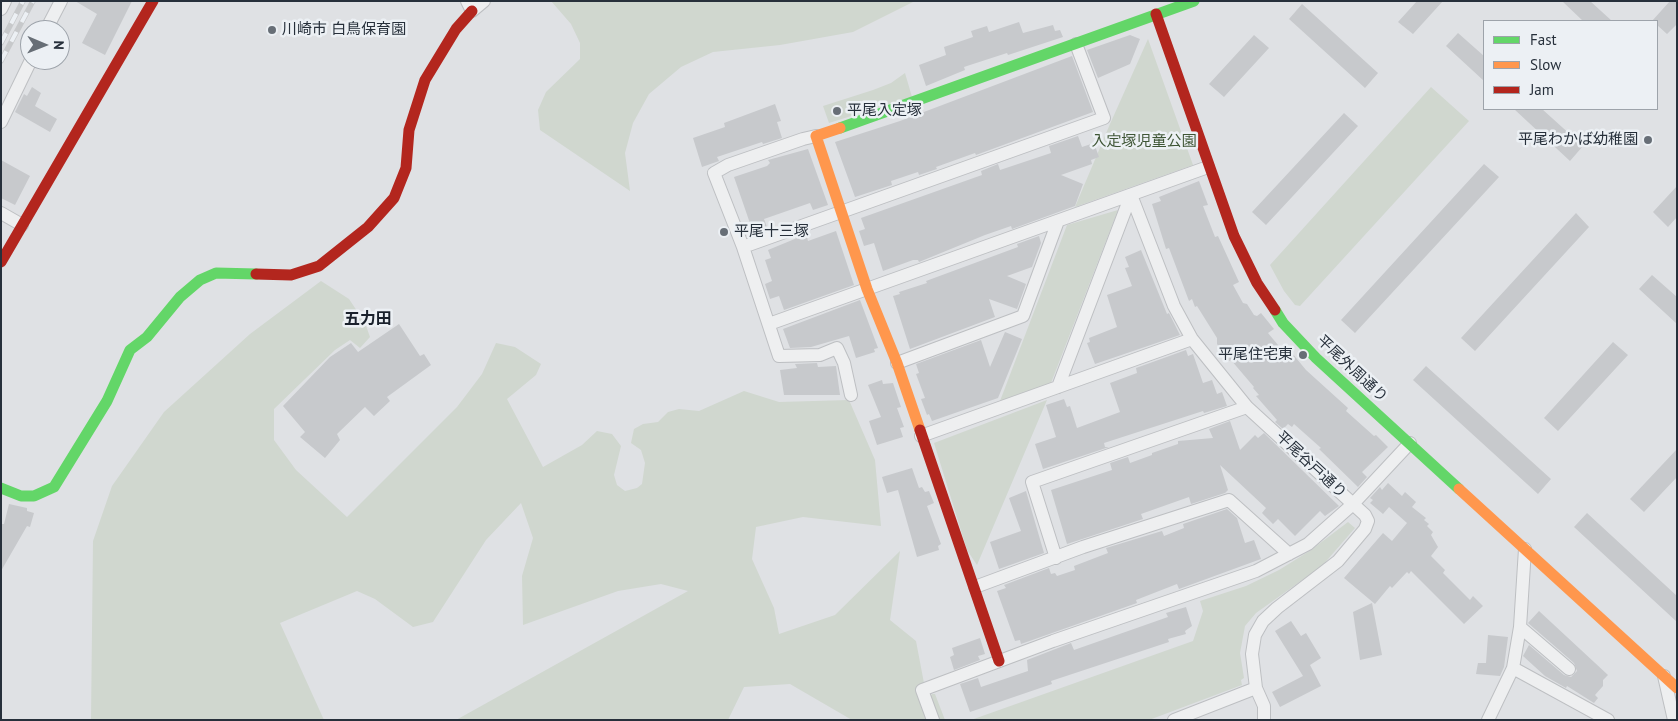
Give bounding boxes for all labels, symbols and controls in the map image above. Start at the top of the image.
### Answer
north arrow [20,20,70,70]
legend [1483,20,1658,110]
place label: 川崎市 白鳥保育園 [282,21,406,39]
marker: 川崎市 白鳥保育園 [266,24,278,36]
text: Fast [1530,30,1557,49]
text: N [50,40,68,50]
text: Slow [1530,55,1561,74]
text: Jam [1530,80,1554,99]
place label: 平尾入定塚 [847,102,922,120]
marker: 平尾入定塚 [831,105,843,117]
place label: 平尾わかば幼稚園 [1518,131,1638,149]
park label: 入定塚児童公園 [1092,133,1196,151]
marker: 平尾わかば幼稚園 [1642,134,1654,146]
place label: 平尾十三塚 [734,223,809,241]
marker: 平尾十三塚 [718,226,730,238]
district label: 五力田 [344,309,392,329]
street label: 平尾外周通り [1313,332,1391,406]
place label: 平尾住宅東 [1218,346,1293,364]
marker: 平尾住宅東 [1297,349,1309,361]
street label: 平尾谷戸通り [1272,428,1350,502]

